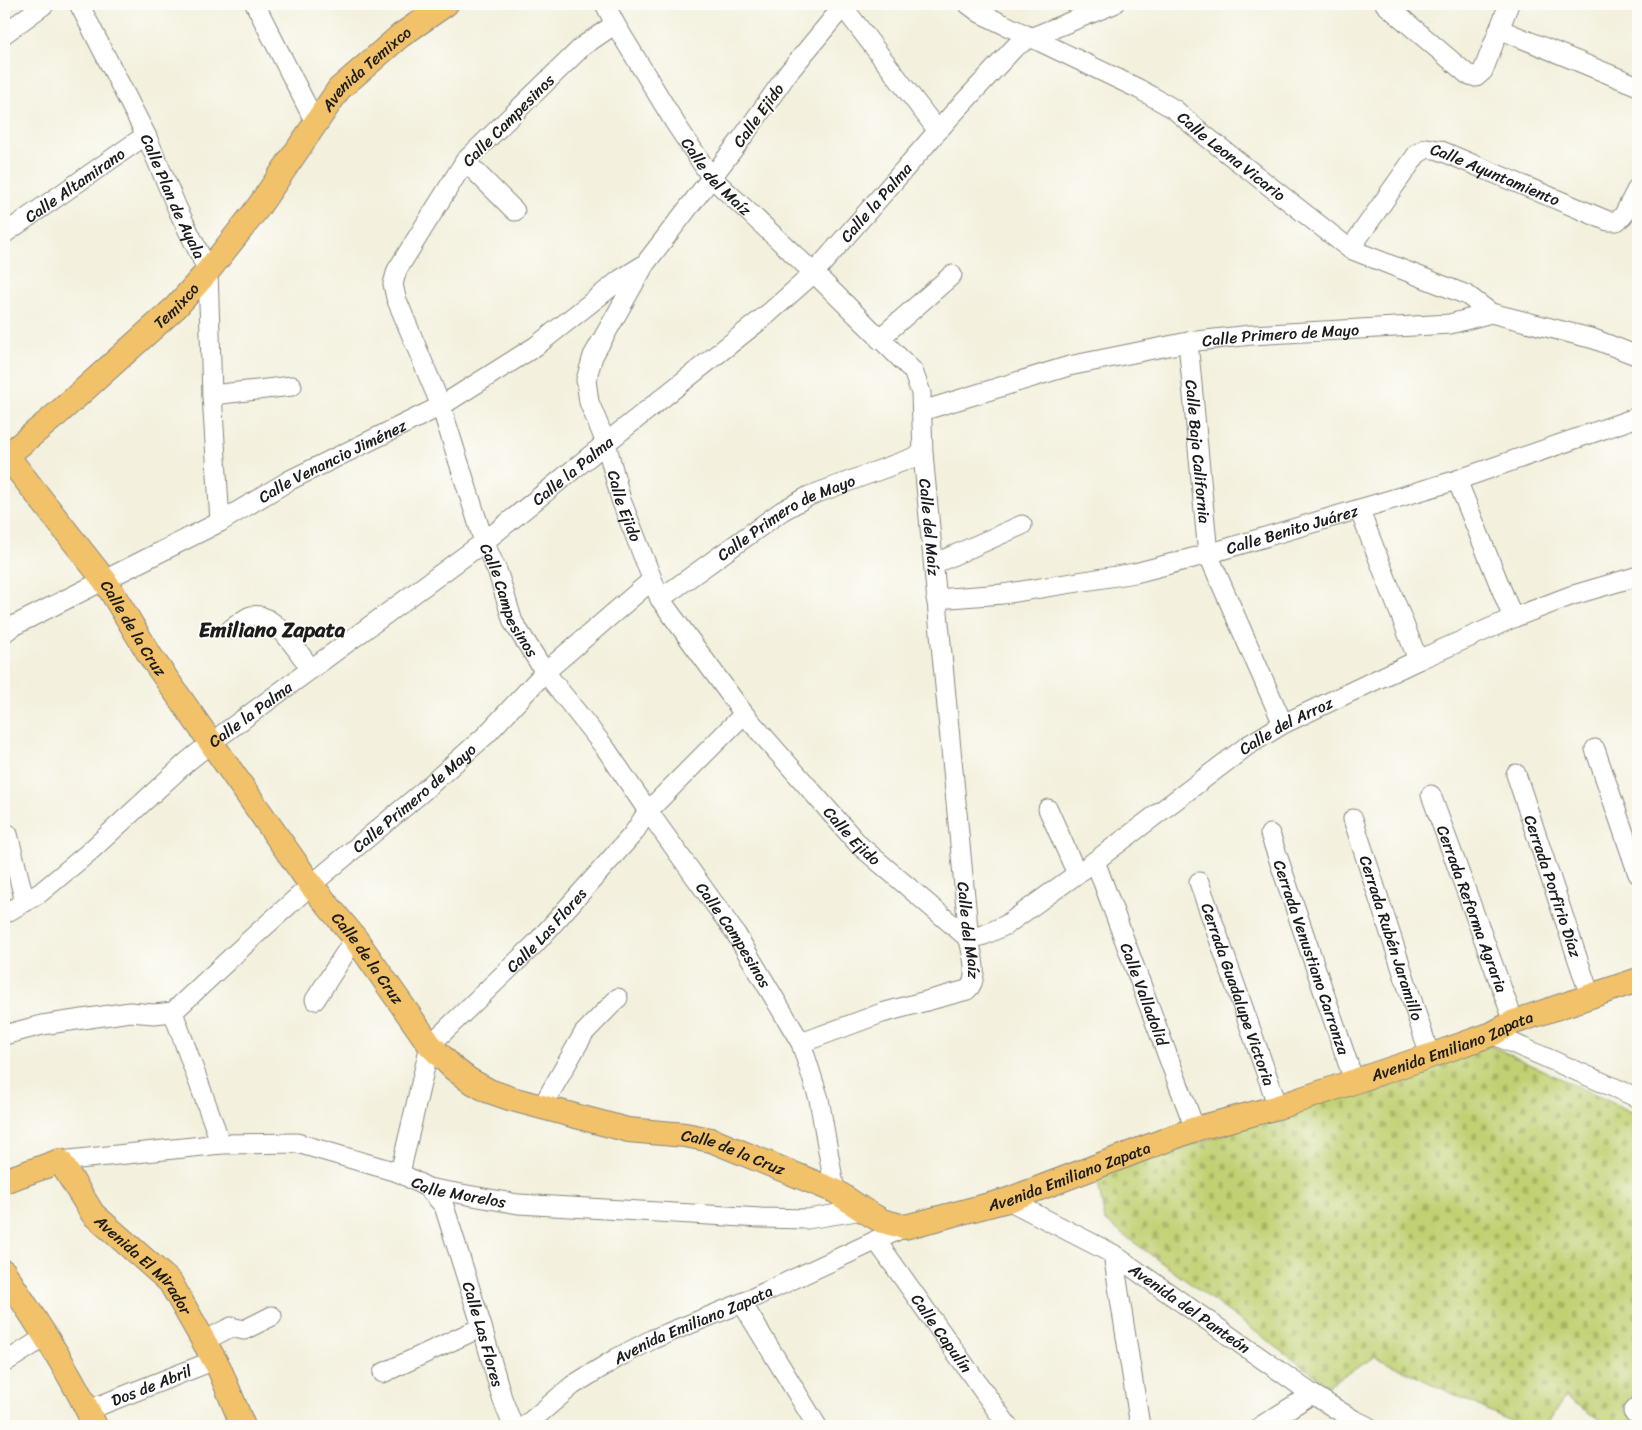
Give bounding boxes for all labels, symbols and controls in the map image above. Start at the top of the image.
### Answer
street label: Avenida Temixco [313,18,418,119]
street label: Calle Campesinos [455,66,562,174]
street label: Calle Ejido [725,77,792,154]
street label: Calle Leona Vicario [1170,104,1292,209]
street label: Calle Plan de Ayala [132,129,214,264]
street label: Calle del Maíz [673,131,759,224]
street label: Calle Ayuntamiento [1428,135,1565,214]
street label: Calle Altamirano [18,140,131,231]
street label: Calle la Palma [833,155,920,249]
street label: Temixco [146,276,207,336]
street label: Calle Primero de Mayo [1201,315,1360,355]
street label: Calle Baja California [1177,378,1219,525]
street label: Calle Venancio Jiménez [252,411,412,511]
street label: Calle la Palma [525,428,621,513]
street label: Calle Primero de Mayo [711,466,860,569]
street label: Calle Ejido [599,467,650,546]
street label: Calle del Maíz [910,477,949,577]
street label: Calle Benito Juárez [1223,496,1362,563]
street label: Calle Campesinos [471,538,546,664]
street label: Calle de la Cruz [92,574,175,683]
district label: Emiliano Zapata [199,611,346,649]
street label: Calle la Palma [202,673,300,755]
street label: Calle del Arroz [1232,688,1338,763]
street label: Calle Primero de Mayo [345,736,483,860]
street label: Calle Ejido [816,799,888,873]
street label: Cerrada Porfirio Díaz [1516,811,1590,962]
street label: Cerrada Reforma Agraria [1428,821,1516,997]
street label: Cerrada Rubén Jaramillo [1351,852,1432,1024]
street label: Cerrada Venustiano Carranza [1265,856,1358,1060]
street label: Calle Campesinos [688,876,779,994]
street label: Calle del Maíz [949,880,988,980]
street label: Calle Las Flores [499,881,594,980]
street label: Cerrada Guadalupe Victoria [1192,899,1283,1090]
street label: Calle de la Cruz [324,905,412,1011]
street label: Calle Valladolid [1112,938,1177,1051]
street label: Avenida Emiliano Zapata [1366,1002,1537,1090]
street label: Calle de la Cruz [679,1121,790,1184]
street label: Avenida Emiliano Zapata [984,1133,1155,1220]
street label: Calle Morelos [406,1168,509,1217]
street label: Avenida El Mirador [87,1207,201,1322]
street label: Avenida del Panteón [1122,1255,1257,1362]
street label: Avenida Emiliano Zapata [607,1277,778,1373]
street label: Calle Las Flores [454,1278,512,1391]
street label: Calle Capulín [903,1287,980,1380]
street label: Dos de Abril [107,1356,197,1415]

